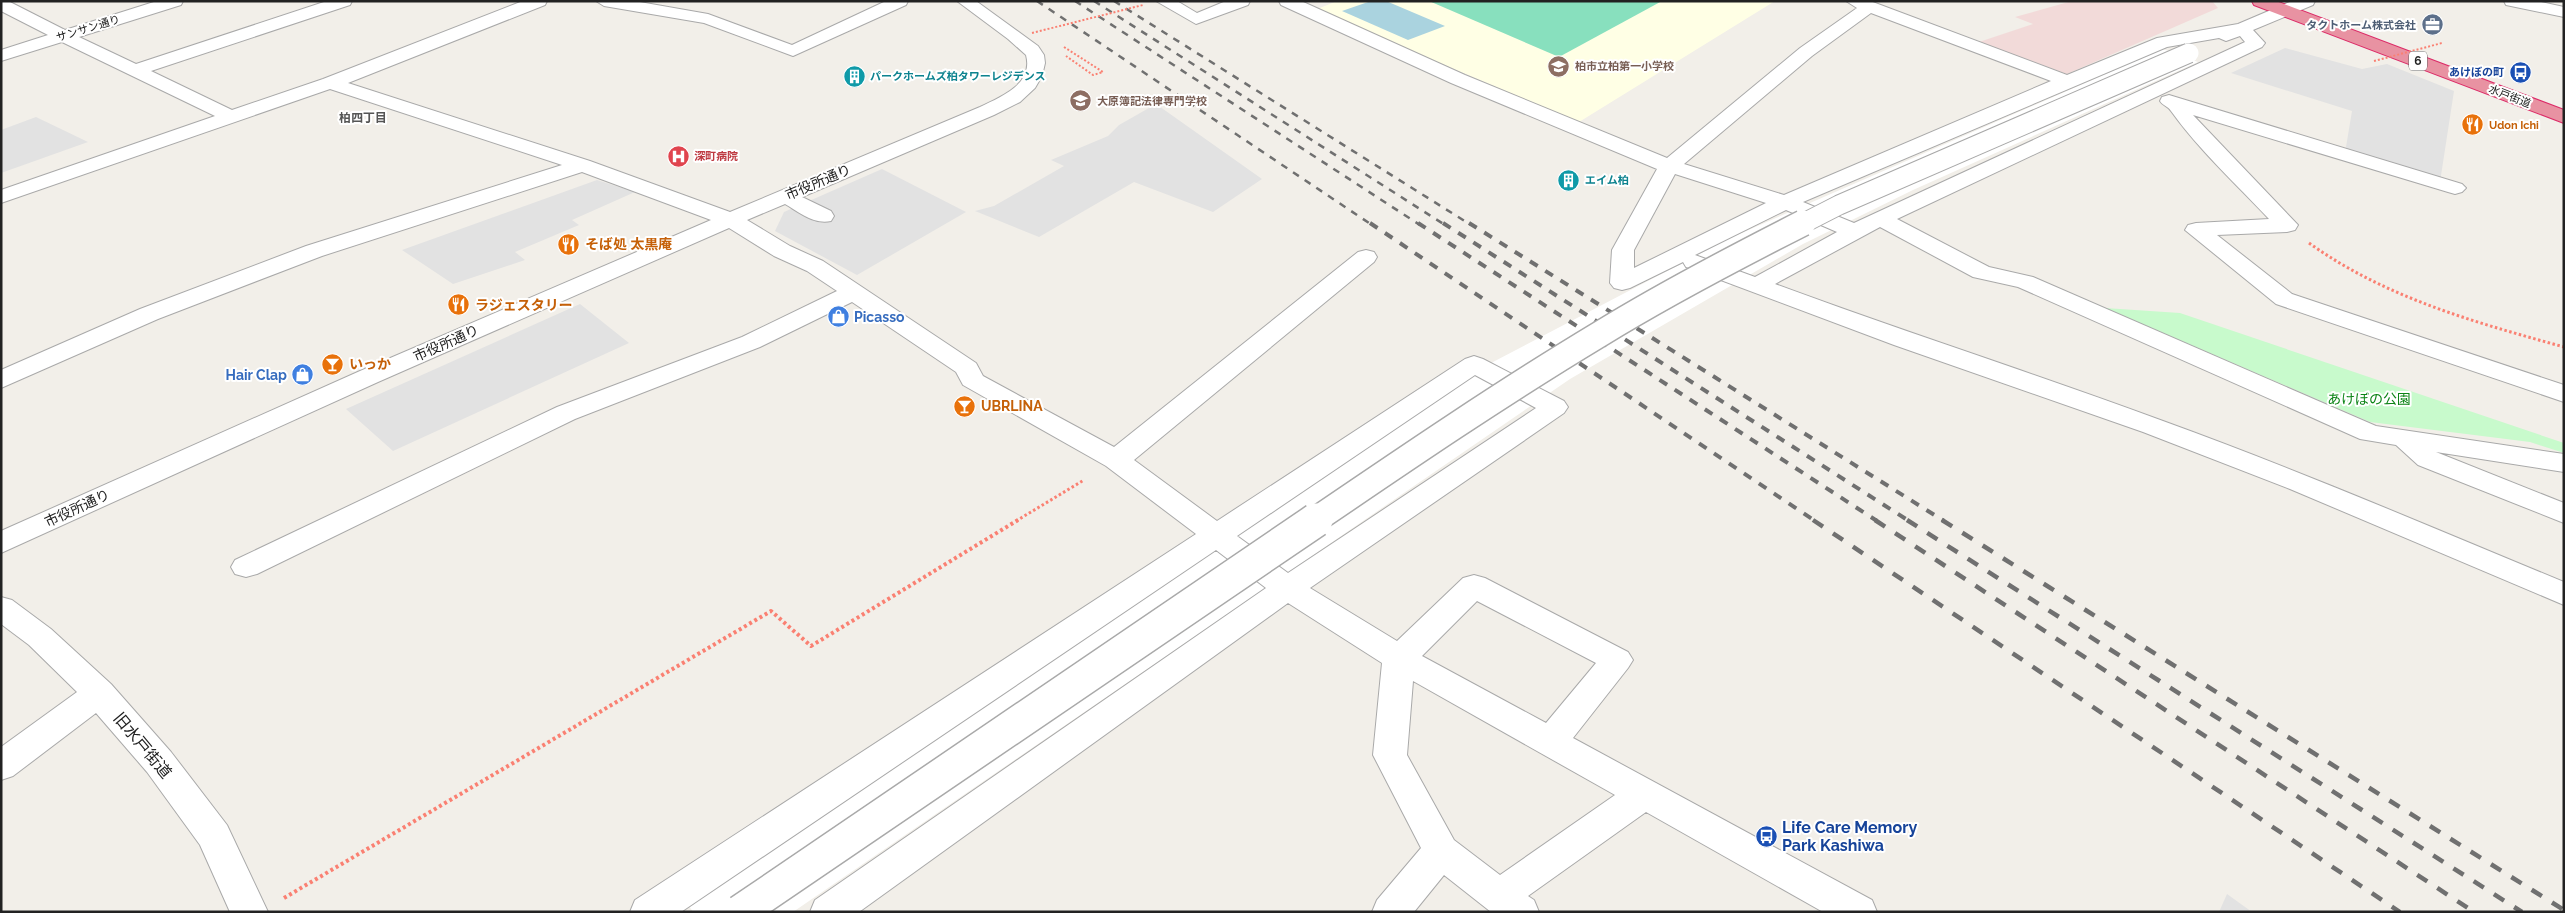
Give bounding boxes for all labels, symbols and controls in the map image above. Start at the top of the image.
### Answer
street label: サンサン通り [55,13,122,44]
office icon: タクトホーム株式会社 [2420,13,2444,37]
place label: タクトホーム株式会社 [2306,19,2416,32]
road number: 6 [2409,51,2427,70]
school or university icon: 柏市立柏第一小学校 [1547,54,1571,78]
place label: 柏市立柏第一小学校 [1575,60,1674,73]
bus stop icon: あけぼの町 [2508,60,2532,84]
building icon: パークホームズ柏タワーレジデンス [842,64,866,88]
place label: あけぼの町 [2449,66,2504,79]
place label: パークホームズ柏タワーレジデンス [870,70,1045,83]
street label: 水戸街道 [2487,83,2533,110]
school or university icon: 大原簿記法律専門学校 [1069,89,1093,113]
place label: 大原簿記法律専門学校 [1097,95,1207,108]
district label: 柏四丁目 [339,111,387,125]
restaurant icon: Udon Ichi [2461,113,2485,137]
place label: Udon Ichi [2489,119,2539,132]
hospital icon: 深町病院 [666,144,690,168]
place label: 深町病院 [694,150,738,163]
street label: 市役所通り [783,161,853,203]
building icon: エイム柏 [1557,168,1581,192]
place label: エイム柏 [1585,174,1629,187]
restaurant icon: そば処 太黒庵 [557,232,581,256]
place label: そば処 太黒庵 [585,236,672,252]
restaurant icon: ラジェスタリー [447,293,471,317]
place label: ラジェスタリー [475,297,573,313]
shop icon: Picasso [826,305,850,329]
place label: Picasso [854,309,905,325]
street label: 市役所通り [411,321,481,365]
bar icon: いっか [321,352,345,376]
place label: いっか [349,356,391,372]
shop icon: Hair Clap [291,363,315,387]
place label: Hair Clap [226,367,287,383]
park label: あけぼの公園 [2327,391,2411,407]
bar icon: UBRLINA [953,394,977,418]
place label: UBRLINA [981,398,1043,414]
street label: 市役所通り [42,486,112,530]
street label: 旧水戸街道 [110,709,176,782]
place label: Life Care Memory Park Kashiwa [1782,818,1917,855]
bus stop icon: Life Care Memory Park Kashiwa [1754,824,1778,848]

